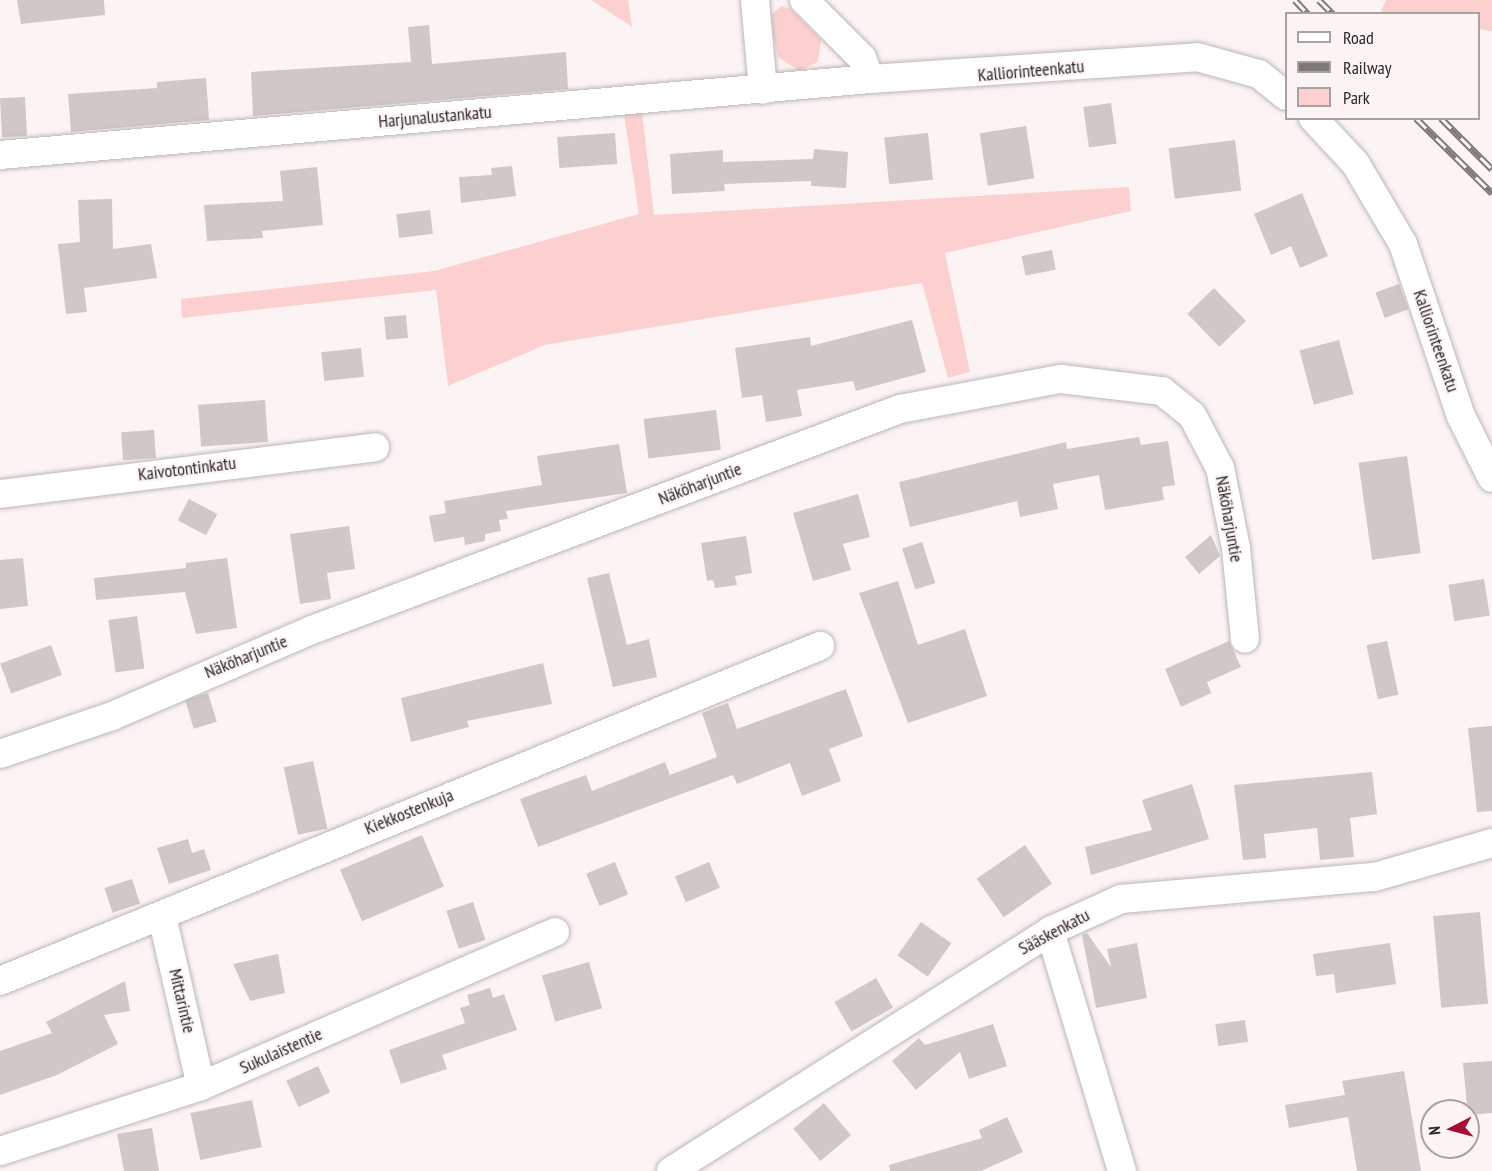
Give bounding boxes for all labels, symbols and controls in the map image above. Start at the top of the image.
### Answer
legend [1285,12,1480,120]
text: Road [1343,26,1374,49]
street label: Kalliorinteenkatu [977,56,1085,86]
text: Railway [1343,56,1392,79]
text: Park [1343,86,1370,109]
street label: Harjunalustankatu [377,101,493,133]
street label: Kalliorinteenkatu [1408,287,1464,395]
street label: Kaivotontinkatu [137,452,237,486]
street label: Näköharjuntie [655,458,745,510]
street label: Näköharjuntie [1211,474,1247,564]
street label: Näköharjuntie [201,631,291,683]
street label: Kiekkostenkuja [361,784,457,840]
street label: Sääskenkatu [1015,904,1093,960]
street label: Mittarintie [164,967,200,1035]
street label: Sukulaistentie [236,1023,326,1079]
north arrow [1420,1099,1480,1159]
text: N [1424,1125,1444,1136]

